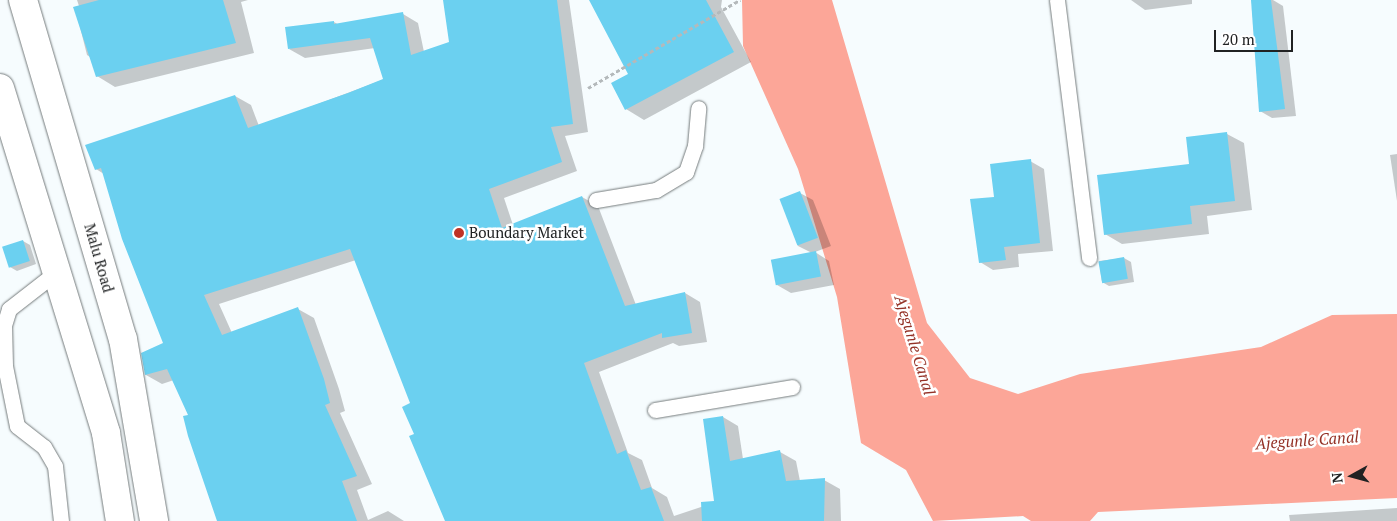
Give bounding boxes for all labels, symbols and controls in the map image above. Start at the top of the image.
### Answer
scale bar [1217,20,1296,52]
text: 20 m [1222,29,1255,49]
street label: Malu Road [81,221,117,295]
place label: Boundary Market [469,224,584,242]
marker: Boundary Market [453,227,465,239]
water label: Ajegunle Canal [891,293,939,397]
water label: Ajegunle Canal [1255,427,1359,453]
north arrow [1327,451,1377,501]
text: N [1327,471,1347,484]

